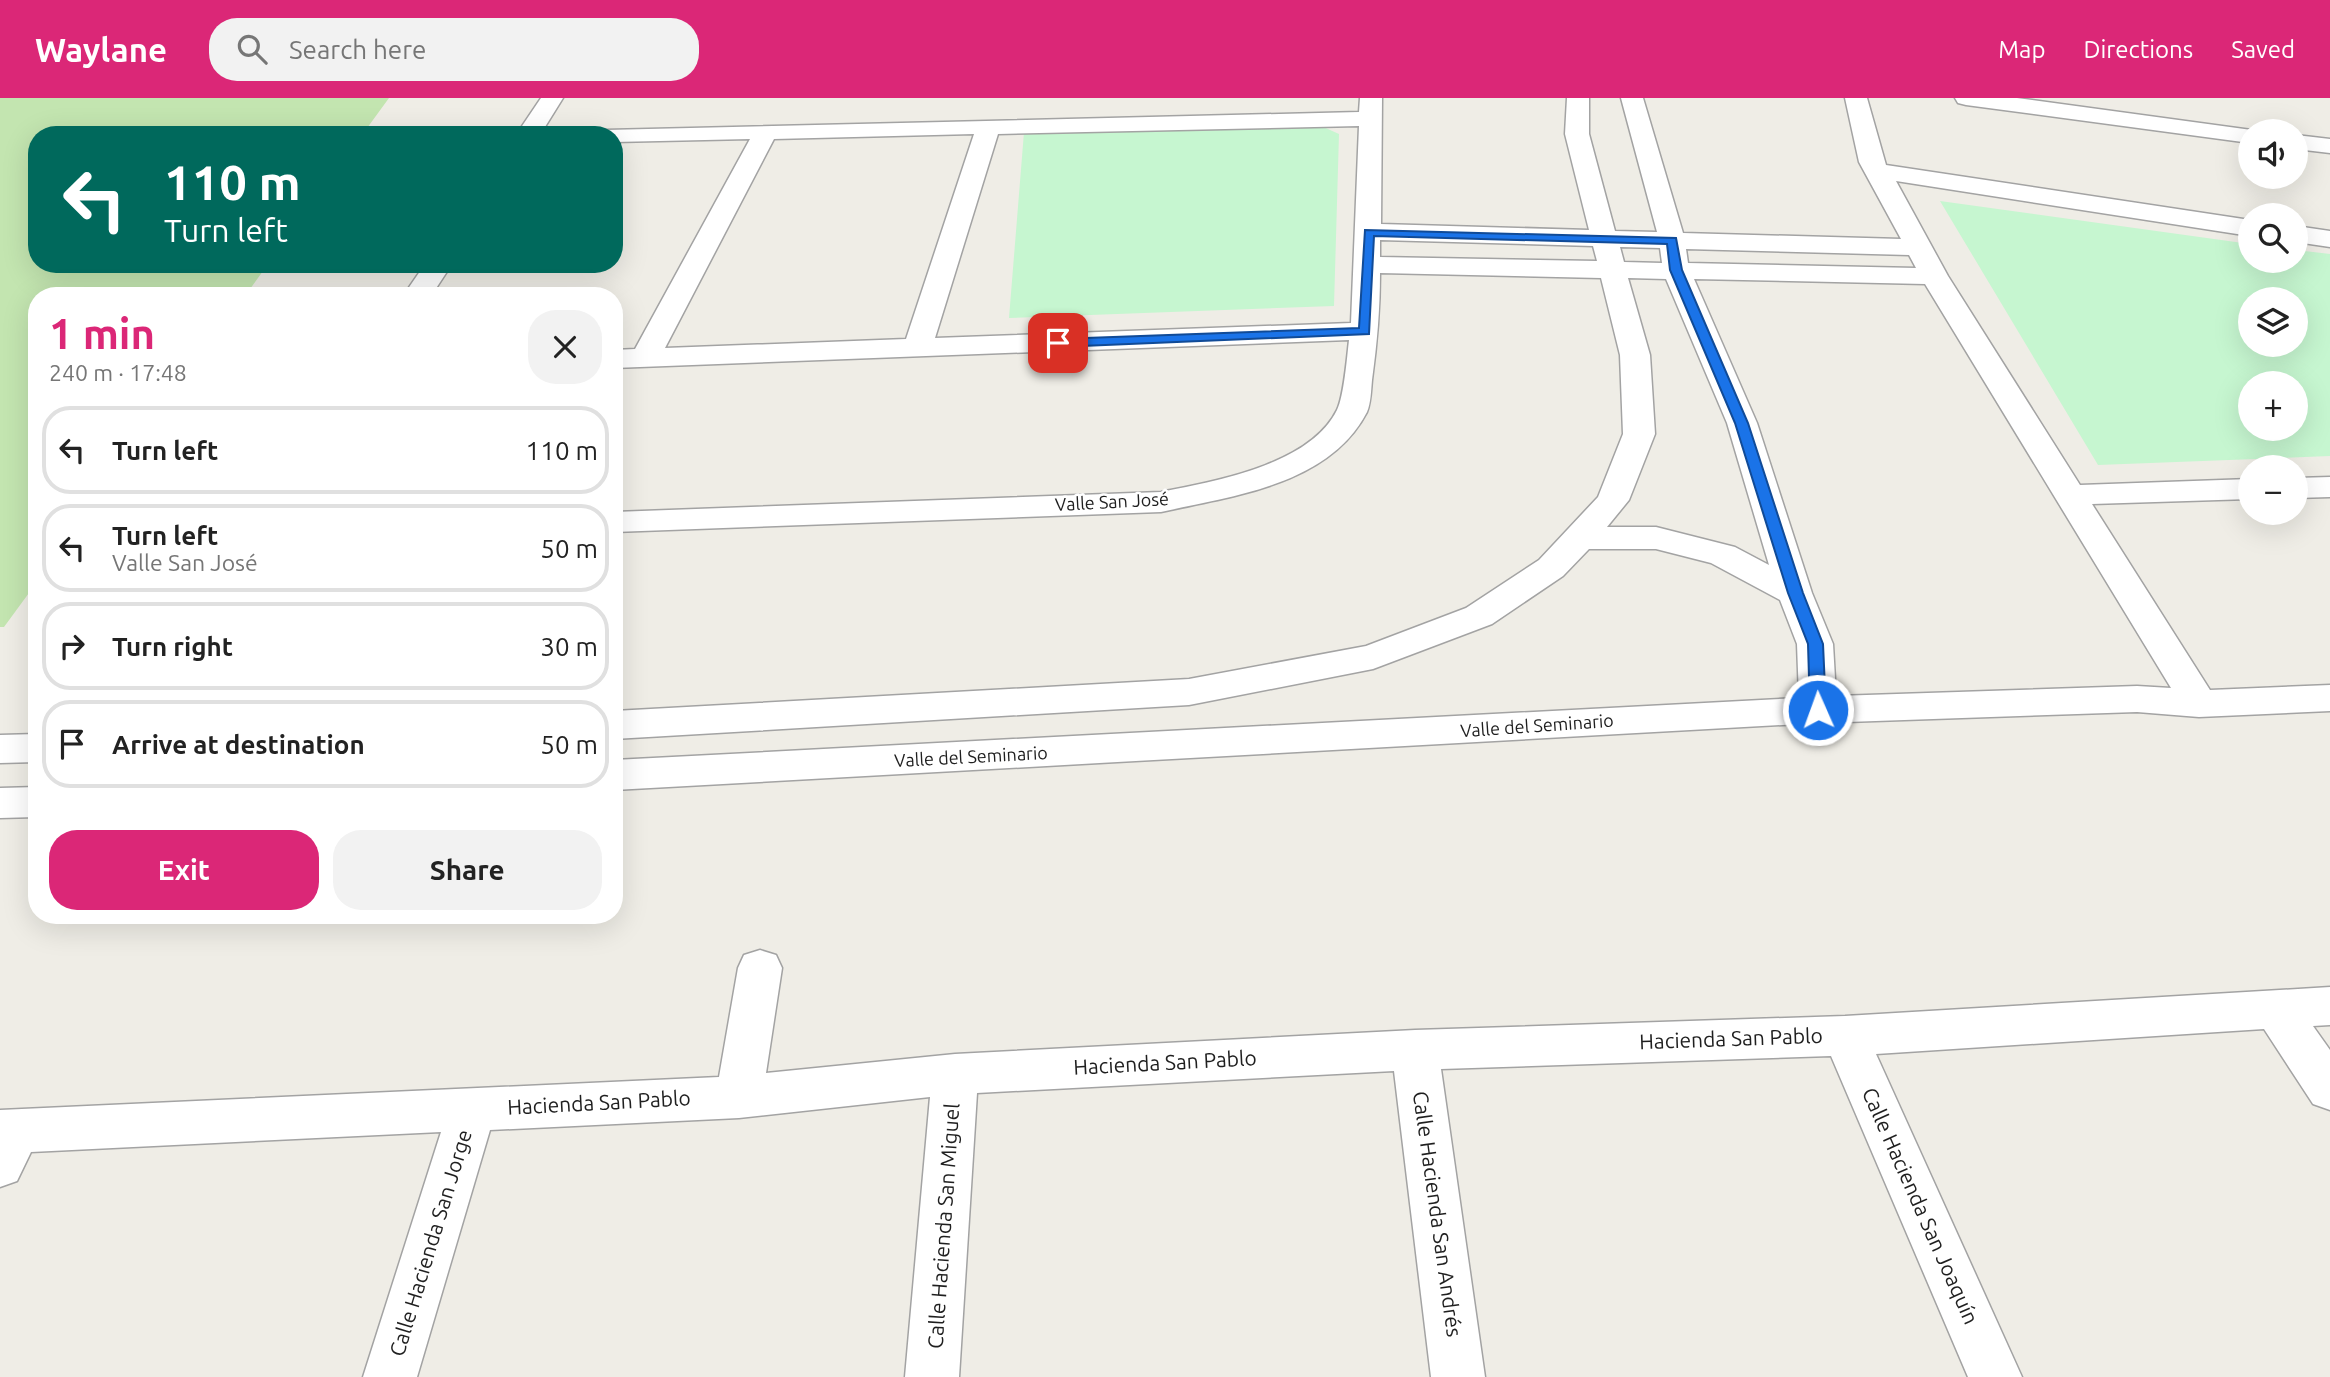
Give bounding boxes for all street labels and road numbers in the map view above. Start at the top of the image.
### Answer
street label: Valle San José [1054,488,1169,514]
street label: Valle del Seminario [1460,710,1614,740]
street label: Valle del Seminario [894,742,1048,770]
street label: Hacienda San Pablo [1639,1023,1823,1053]
street label: Hacienda San Pablo [1073,1045,1257,1079]
street label: Calle Hacienda San Joaquín [1858,1084,1984,1328]
street label: Hacienda San Pablo [507,1085,691,1119]
street label: Calle Hacienda San Andrés [1409,1089,1467,1338]
street label: Calle Hacienda San Miguel [922,1102,964,1349]
street label: Calle Hacienda San Jorge [384,1126,476,1359]

